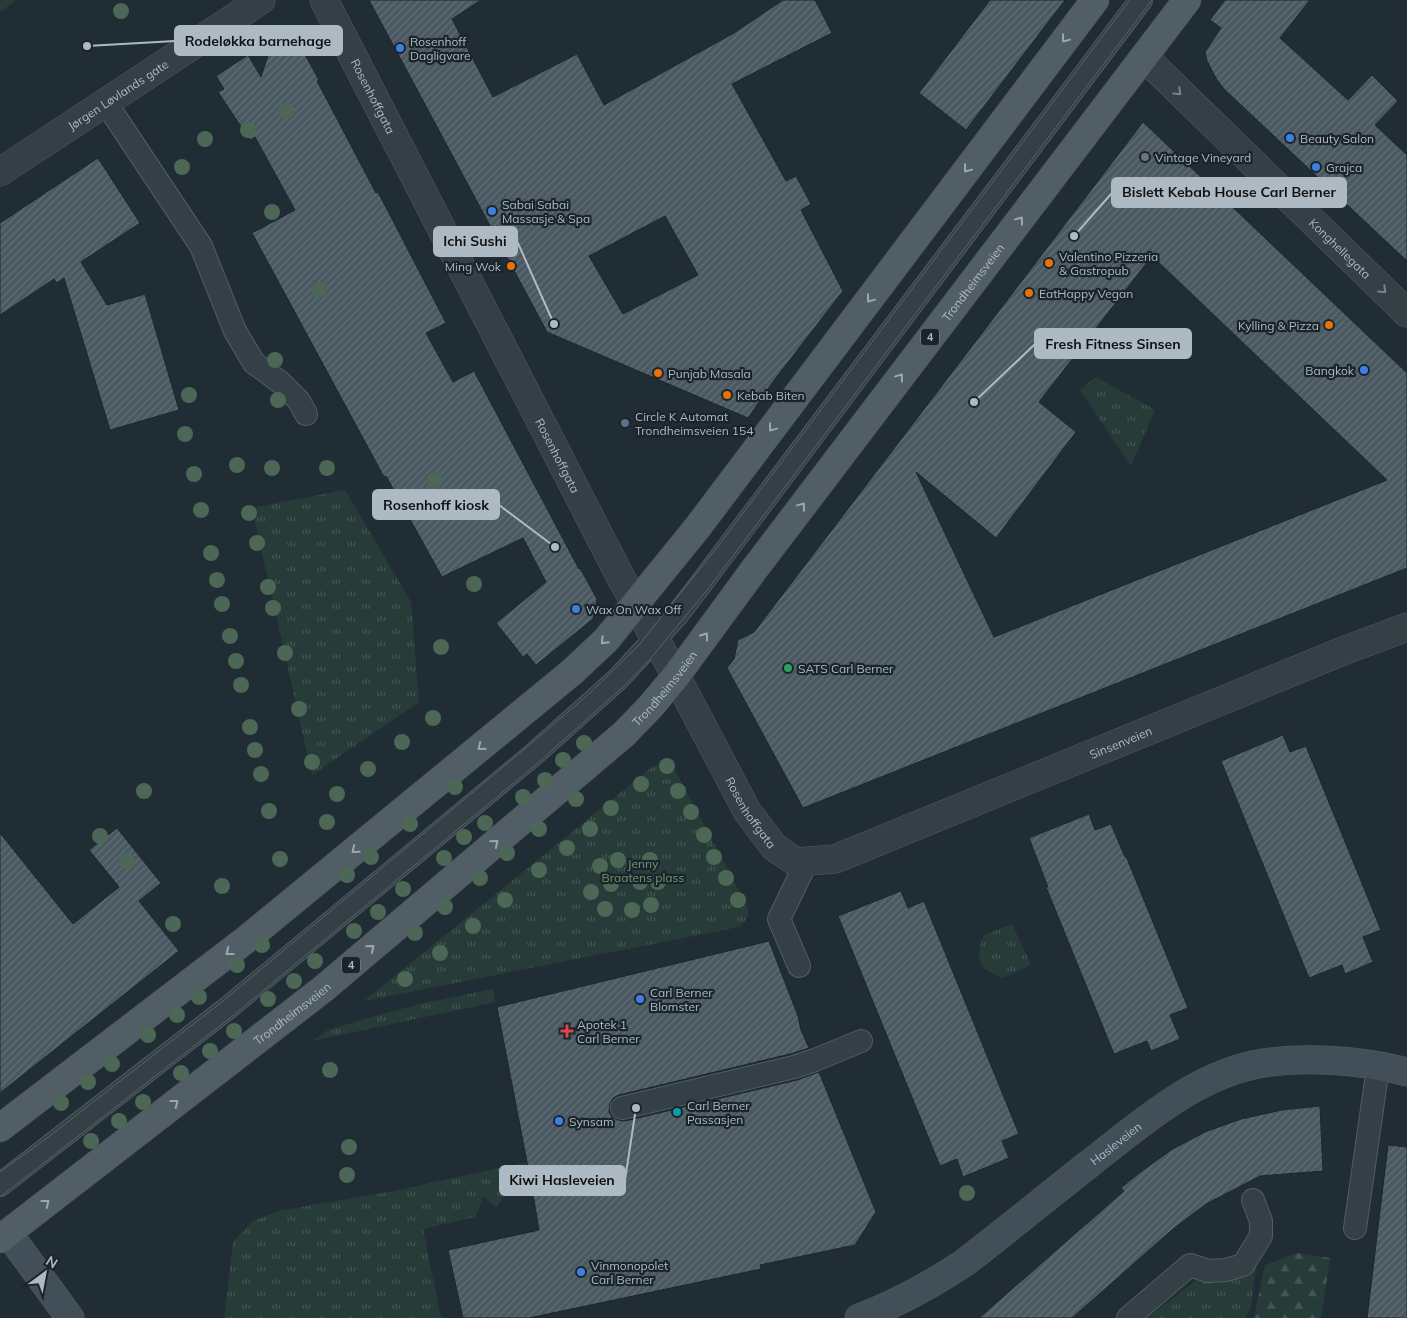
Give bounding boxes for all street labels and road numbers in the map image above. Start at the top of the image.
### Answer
street label: Jørgen Løvlands gate [65,56,171,133]
street label: Rosenhoffgata [348,56,399,136]
street label: Konghellegata [1306,215,1374,282]
street label: Trondheimsveien [938,240,1007,324]
road number: 4 [921,328,939,346]
street label: Rosenhoffgata [533,415,583,495]
street label: Trondheimsveien [628,647,700,729]
street label: Sinsenveien [1087,723,1154,762]
street label: Rosenhoffgata [723,774,780,851]
road number: 4 [342,956,360,974]
street label: Trondheimsveien [250,978,334,1048]
street label: Hasleveien [1087,1118,1144,1168]

